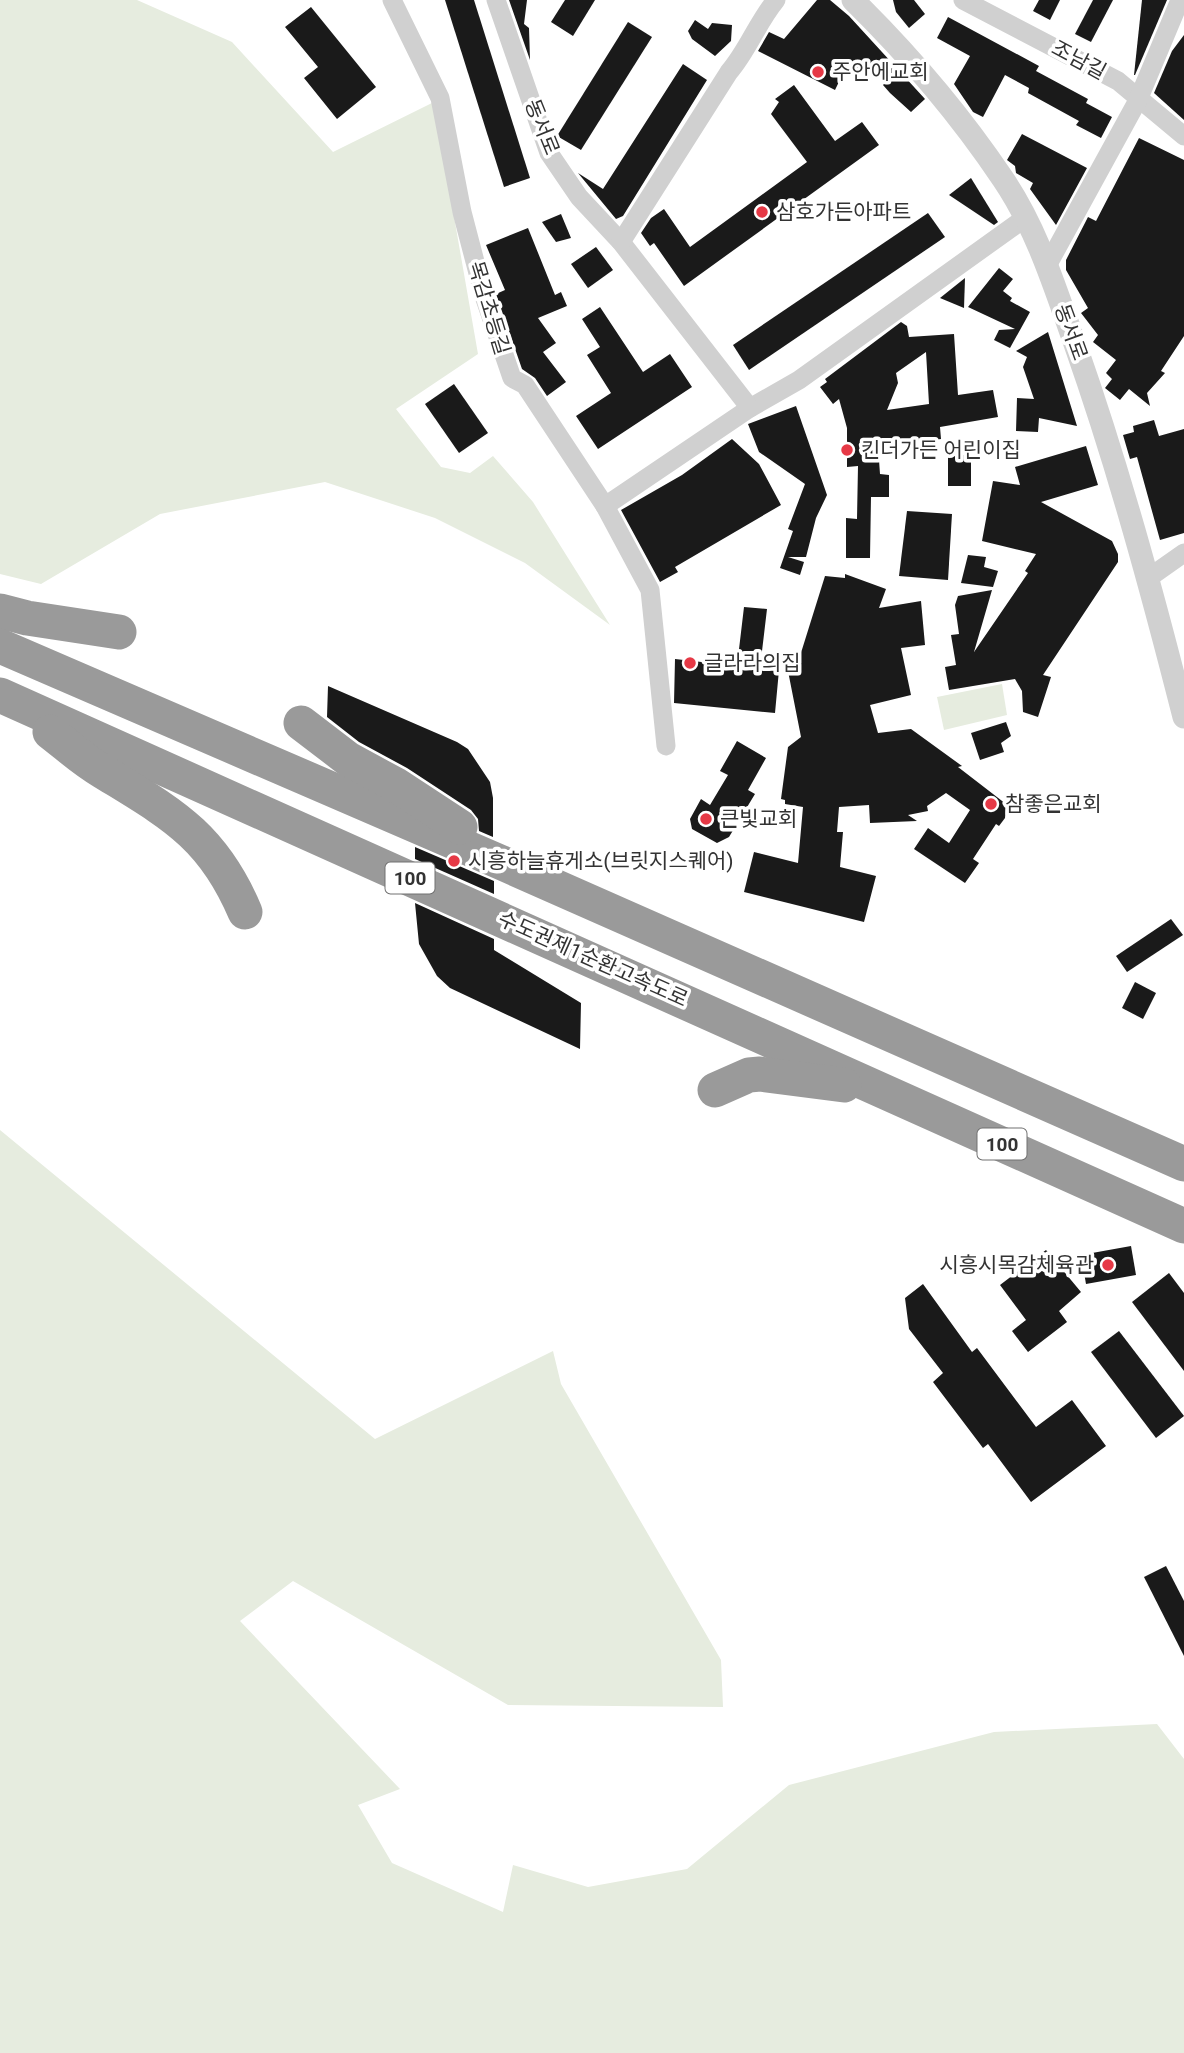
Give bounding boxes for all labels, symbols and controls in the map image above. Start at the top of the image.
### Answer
street label: 조남길 [1048,36,1110,84]
place label: 주안에교회 [832,60,929,84]
marker: 주안에교회 [810,64,826,80]
street label: 동서로 [520,96,564,158]
place label: 삼호가든아파트 [776,200,911,224]
marker: 삼호가든아파트 [754,204,770,220]
street label: 목감초등길 [463,258,515,358]
street label: 동서로 [1050,301,1092,363]
place label: 킨더가든 어린이집 [861,438,1021,462]
marker: 킨더가든 어린이집 [839,442,855,458]
place label: 글라라의집 [704,651,801,675]
marker: 글라라의집 [682,655,698,671]
place label: 참좋은교회 [1005,792,1102,816]
marker: 참좋은교회 [983,796,999,812]
place label: 큰빛교회 [720,807,797,831]
marker: 큰빛교회 [698,811,714,827]
place label: 시흥하늘휴게소(브릿지스퀘어) [468,849,734,873]
marker: 시흥하늘휴게소(브릿지스퀘어) [446,853,462,869]
road number: 100 [386,862,434,894]
street label: 수도권제1순환고속도로 [494,906,692,1012]
road number: 100 [978,1128,1026,1160]
place label: 시흥시목감체육관 [939,1253,1094,1277]
marker: 시흥시목감체육관 [1100,1257,1116,1273]

